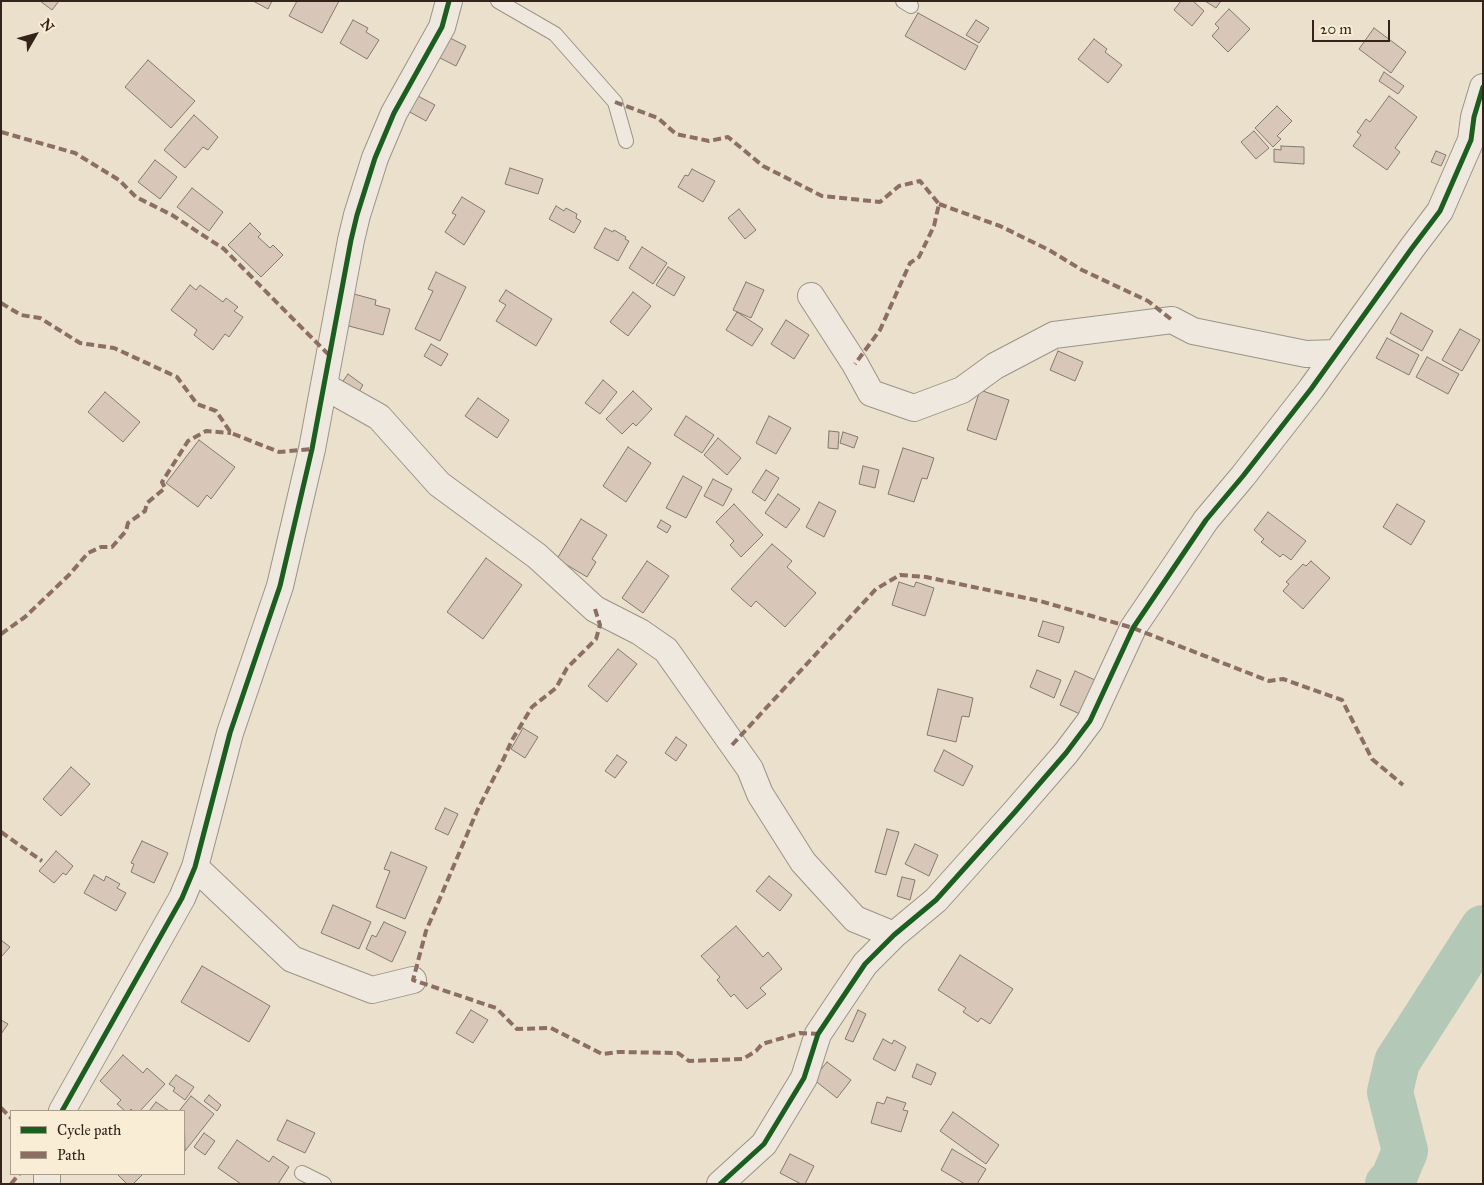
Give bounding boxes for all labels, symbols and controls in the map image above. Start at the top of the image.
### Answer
north arrow [10,10,60,60]
scale bar [1314,10,1392,42]
text: N [37,16,58,35]
text: 20 m [1320,20,1352,38]
legend [10,1110,185,1175]
text: Cycle path [57,1121,121,1139]
text: Path [57,1146,85,1164]

